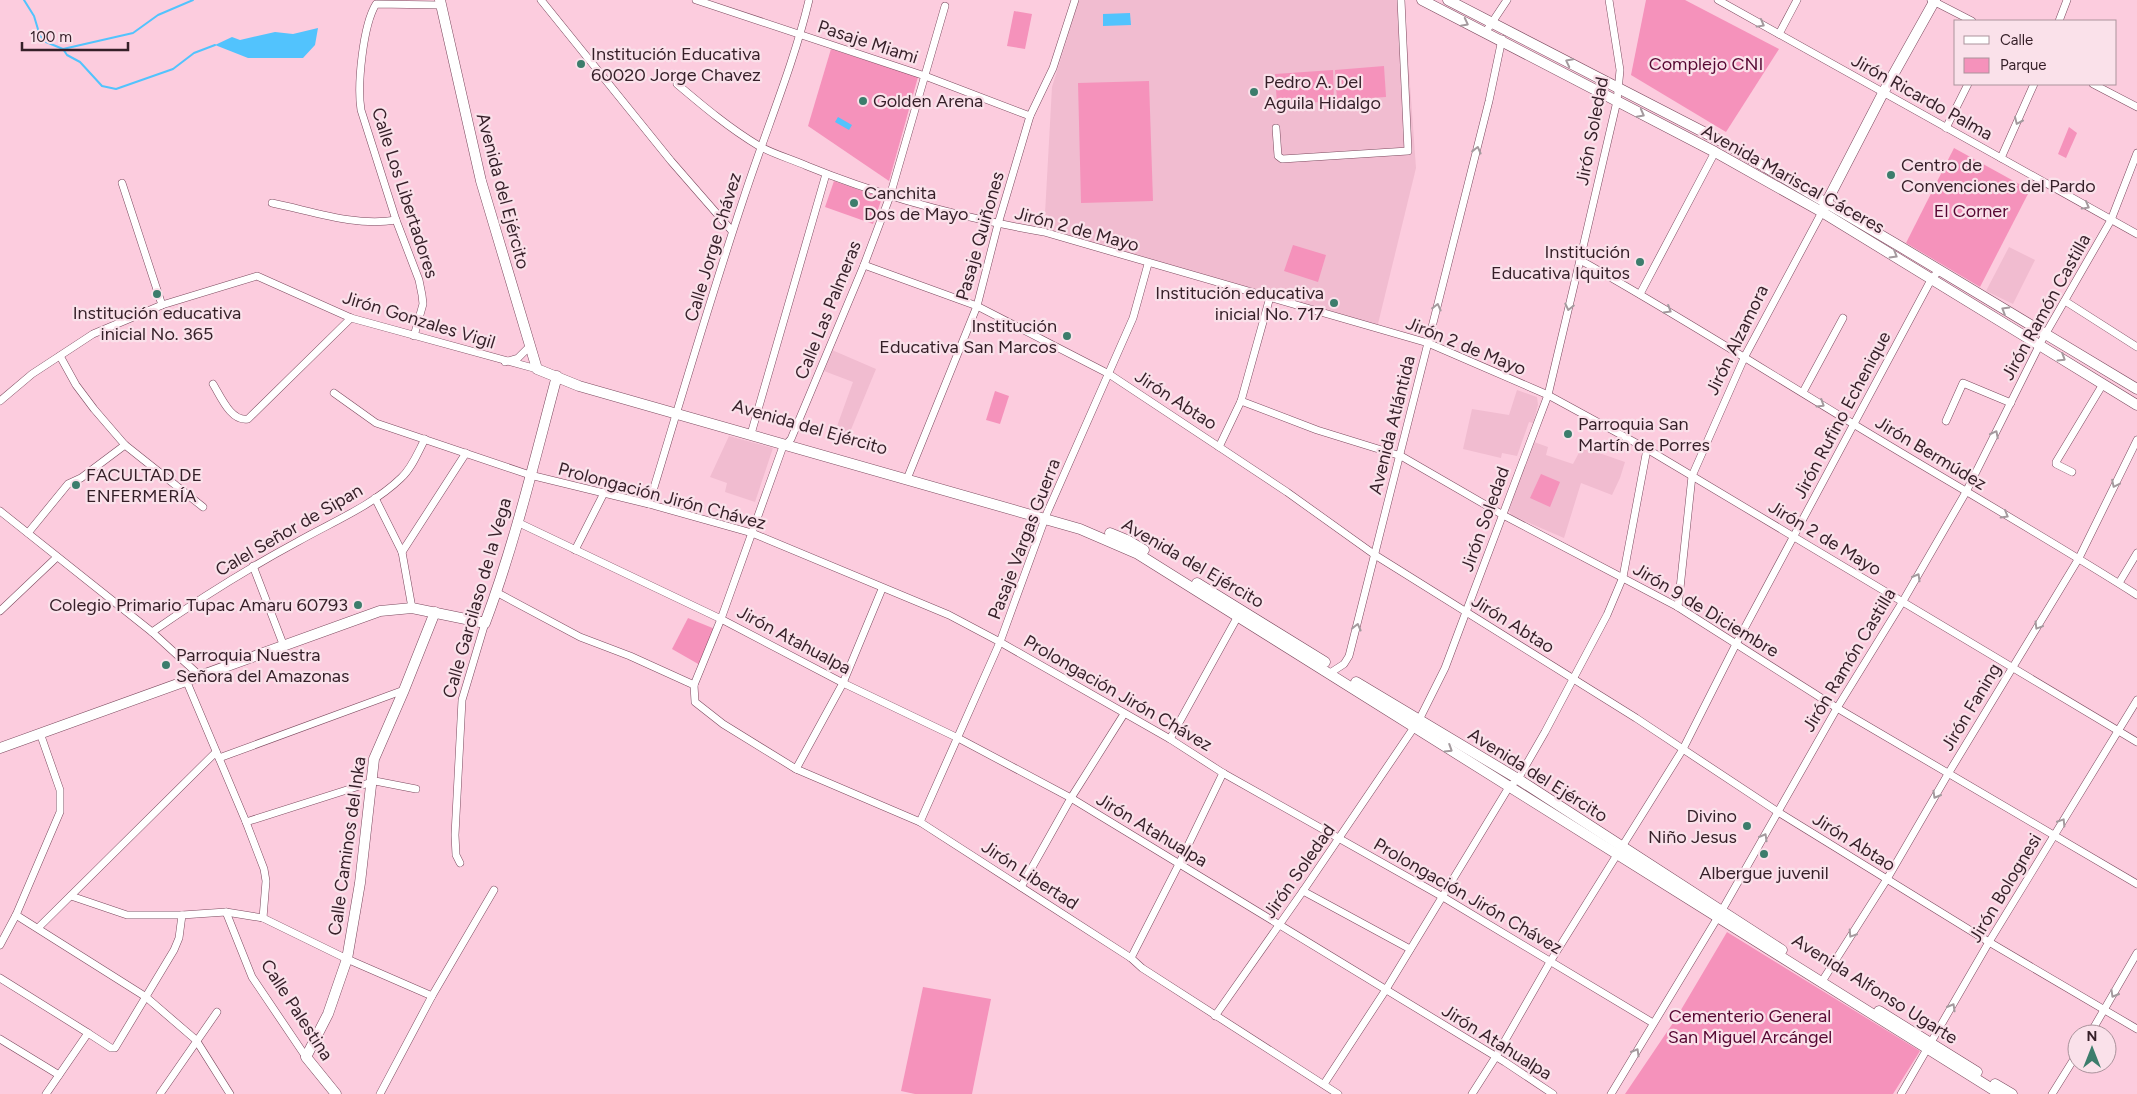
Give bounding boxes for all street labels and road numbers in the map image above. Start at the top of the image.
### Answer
street label: Pasaje Miami [815,15,921,69]
street label: Jirón Ricardo Palma [1847,49,1997,145]
street label: Jirón Soledad [1571,75,1613,187]
street label: Calle Los Libertadores [367,105,443,281]
street label: Avenida del Ejército [472,111,534,271]
street label: Avenida Mariscal Cáceres [1698,120,1888,238]
street label: Pasaje Quiñones [951,169,1009,303]
street label: Calle Jorge Chávez [680,170,746,324]
street label: Jirón 2 de Mayo [1012,202,1142,256]
street label: Jirón Ramón Castilla [1997,230,2095,384]
street label: Calle Las Palmeras [790,237,866,383]
street label: Jirón Alzamora [1701,281,1773,399]
street label: Jirón Gonzales Vigil [340,286,498,354]
street label: Jirón 2 de Mayo [1403,312,1529,380]
street label: Jirón Rufino Echenique [1789,327,1896,502]
street label: Avenida Atlántida [1364,353,1420,497]
street label: Jirón Abtao [1131,365,1221,435]
street label: Avenida del Ejército [730,394,890,460]
street label: Jirón Bermúdez [1871,411,1991,495]
street label: Pasaje Vargas Guerra [983,455,1065,623]
street label: Prolongación Jirón Chávez [556,458,768,534]
street label: Jirón Soledad [1456,464,1514,574]
street label: Calel Señor de Sipan [212,479,366,581]
street label: Calle Garcilaso de la Vega [438,495,516,701]
street label: Jirón 2 de Mayo [1765,496,1885,580]
street label: Avenida del Ejército [1118,513,1268,613]
street label: Jirón 9 de Diciembre [1629,558,1783,662]
street label: Jirón Ramón Castilla [1797,584,1901,736]
street label: Jirón Abtao [1467,590,1559,658]
street label: Jirón Atahualpa [733,601,855,679]
street label: Prolongación Jirón Chávez [1020,630,1216,756]
street label: Jirón Faning [1936,659,2006,755]
street label: Avenida del Ejército [1464,723,1612,827]
street label: Calle Caminos del Inka [324,755,370,937]
street label: Jirón Atahualpa [1092,788,1212,872]
street label: Jirón Abtao [1808,808,1900,876]
street label: Jirón Soledad [1258,820,1340,922]
street label: Jirón Bolognesi [1964,829,2046,947]
street label: Prolongación Jirón Chávez [1370,833,1566,959]
street label: Jirón Libertad [977,836,1083,914]
street label: Avenida Alfonso Ugarte [1788,929,1962,1049]
street label: Calle Palestina [256,955,338,1065]
street label: Jirón Atahualpa [1438,999,1556,1085]

